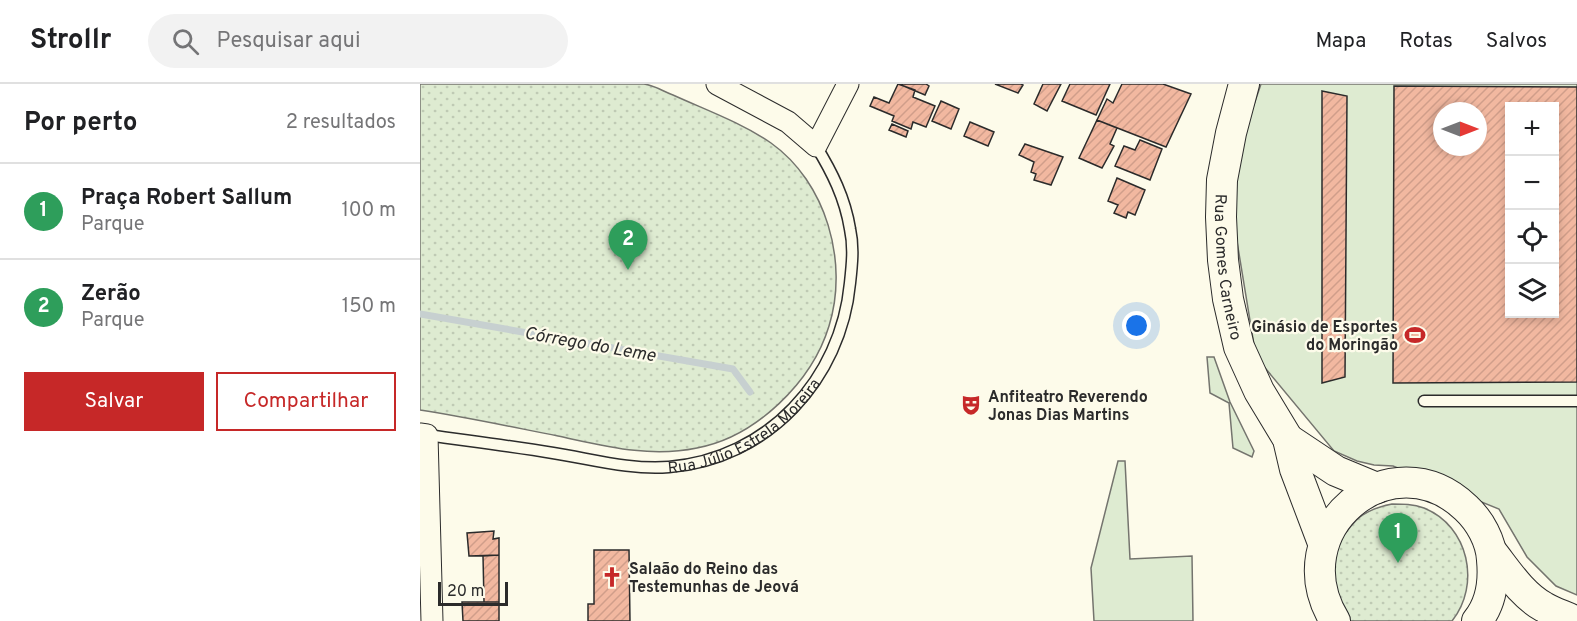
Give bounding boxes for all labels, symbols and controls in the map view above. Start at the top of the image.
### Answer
search box [148,14,568,68]
text: Strollr [30,23,112,59]
icon: search [169,25,202,58]
text: Pesquisar aqui [217,28,361,55]
text: Mapa [1316,28,1366,55]
text: Rotas [1399,28,1453,55]
text: Salvos [1486,28,1547,55]
north arrow [1433,102,1487,156]
map controls [1505,102,1559,318]
button: + [1505,102,1559,156]
text: Por perto [24,107,138,140]
text: 2 resultados [286,110,396,136]
button: − [1505,156,1559,210]
text: Praça Robert Sallum [81,185,292,212]
street label: Rua Gomes Carneiro [1209,194,1245,342]
text: 1 [40,198,48,224]
text: 100 m [341,198,396,224]
button: locate [1505,210,1559,264]
text: Parque [81,212,144,238]
pin: 2 [608,220,648,270]
button: layers [1505,264,1559,318]
text: Zerão [81,281,141,308]
text: 2 [37,294,50,320]
text: 150 m [342,294,396,320]
text: Parque [81,308,144,334]
your location [1122,311,1151,340]
place label: Ginásio de Esportes do Moringão [1251,318,1398,356]
water label: Córrego do Leme [522,323,658,368]
sports icon: Ginásio de Esportes do Moringão [1403,323,1427,347]
button: Salvar [24,372,204,431]
button: Compartilhar [216,372,396,431]
street label: Rua Júlio Estrela Moreira [667,375,826,479]
place label: Anfiteatro Reverendo Jonas Dias Martins [988,388,1148,426]
theatre icon: Anfiteatro Reverendo Jonas Dias Martins [959,393,983,417]
pin: 1 [1378,514,1418,563]
place label: Salaão do Reino das Testemunhas de Jeová [629,560,799,598]
church icon: Salaão do Reino das Testemunhas de Jeová [600,565,624,589]
scale bar [438,579,508,606]
text: 20 m [447,582,484,602]

